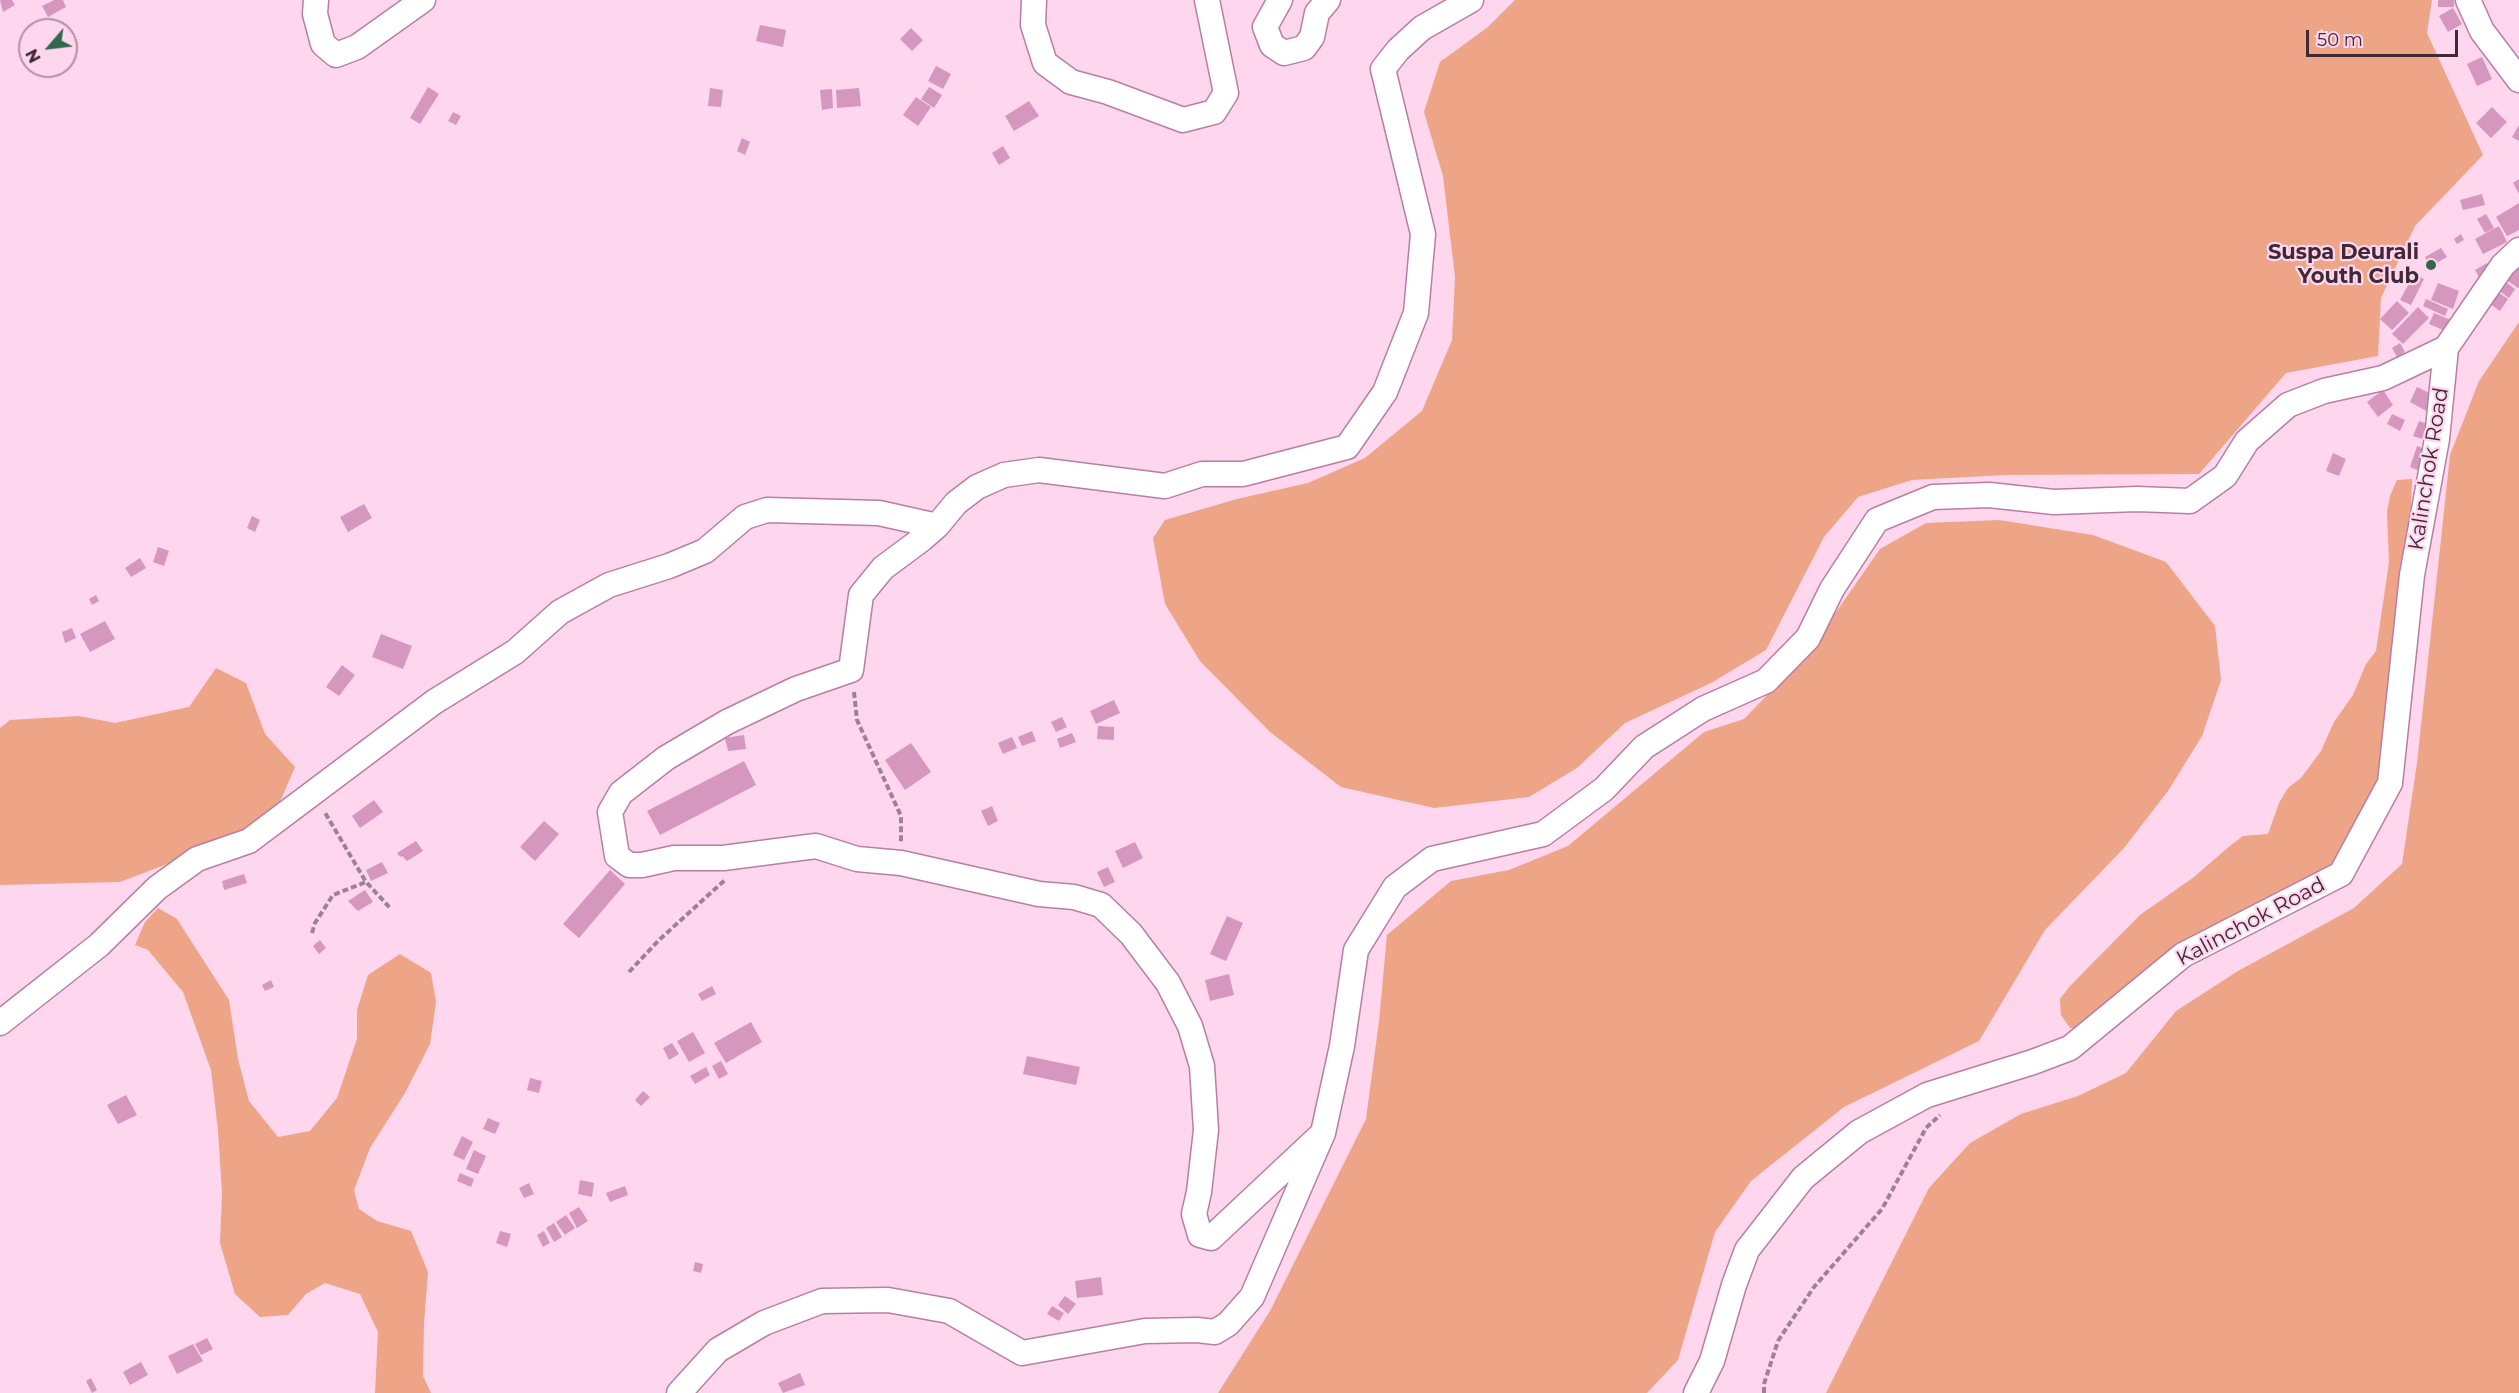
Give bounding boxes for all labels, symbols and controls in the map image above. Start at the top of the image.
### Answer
north arrow [18,18,78,78]
scale bar [2309,18,2460,56]
text: 50 m [2317,29,2363,51]
text: N [22,46,45,66]
place label: Suspa Deurali Youth Club [2268,240,2419,290]
marker: Suspa Deurali Youth Club [2424,258,2438,272]
street label: Kalinchok Road [2404,386,2454,552]
street label: Kalinchok Road [2172,872,2330,972]

